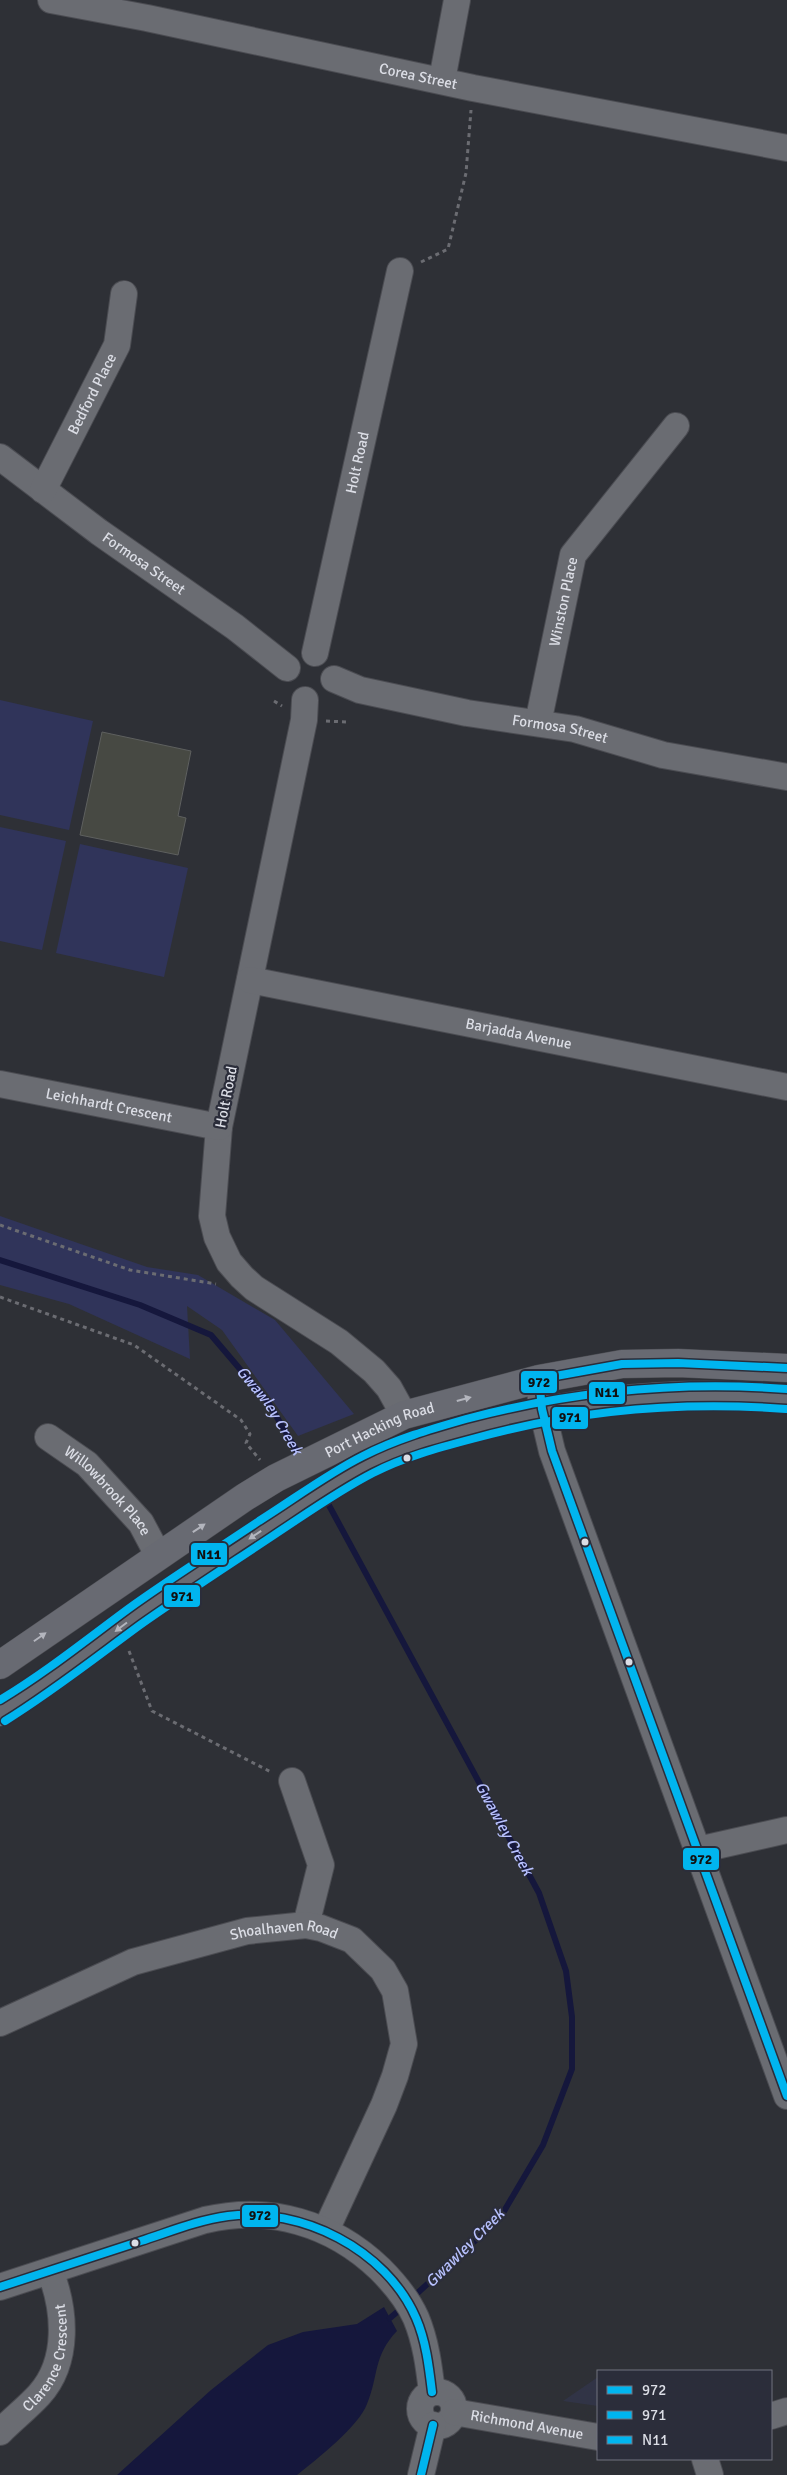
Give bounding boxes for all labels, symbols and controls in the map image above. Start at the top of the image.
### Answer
street label: Corea Street [377,59,459,93]
street label: Bedford Place [64,350,120,437]
street label: Holt Road [342,430,373,495]
street label: Formosa Street [99,528,189,599]
street label: Winston Place [545,555,581,648]
street label: Formosa Street [511,711,610,747]
street label: Barjadda Avenue [464,1014,573,1053]
street label: Holt Road [211,1064,241,1130]
street label: Leichhardt Crescent [44,1084,174,1127]
water label: Gwawley Creek [232,1362,308,1460]
line badge: 972 [520,1370,558,1394]
text: 972 [528,1374,550,1391]
line badge: N11 [588,1381,626,1405]
text: N11 [595,1384,620,1401]
one-way arrow [457,1395,472,1403]
street label: Port Hacking Road [322,1398,436,1462]
line badge: 971 [551,1406,589,1430]
text: 971 [559,1409,582,1426]
street label: Willowbrook Place [61,1442,155,1539]
unlabelled marker [402,1453,412,1463]
one-way arrow [192,1523,206,1533]
one-way arrow [248,1530,262,1540]
unlabelled marker [580,1537,590,1547]
line badge: N11 [190,1542,228,1566]
text: N11 [197,1546,222,1563]
line badge: 971 [163,1584,201,1608]
text: 971 [171,1588,194,1605]
one-way arrow [114,1622,128,1632]
one-way arrow [33,1632,47,1642]
unlabelled marker [624,1657,634,1667]
water label: Gwawley Creek [471,1778,539,1881]
line badge: 972 [682,1847,720,1871]
text: 972 [690,1851,712,1868]
street label: Shoalhaven Road [228,1916,341,1944]
water label: Gwawley Creek [421,2203,510,2292]
line badge: 972 [241,2204,279,2228]
text: 972 [249,2207,271,2224]
unlabelled marker [130,2238,140,2248]
street label: Clarence Crescent [19,2303,71,2415]
legend [597,2370,772,2460]
text: 972 [642,2381,666,2399]
street label: Richmond Avenue [469,2406,585,2443]
text: 971 [642,2406,666,2424]
text: N11 [642,2431,668,2449]

